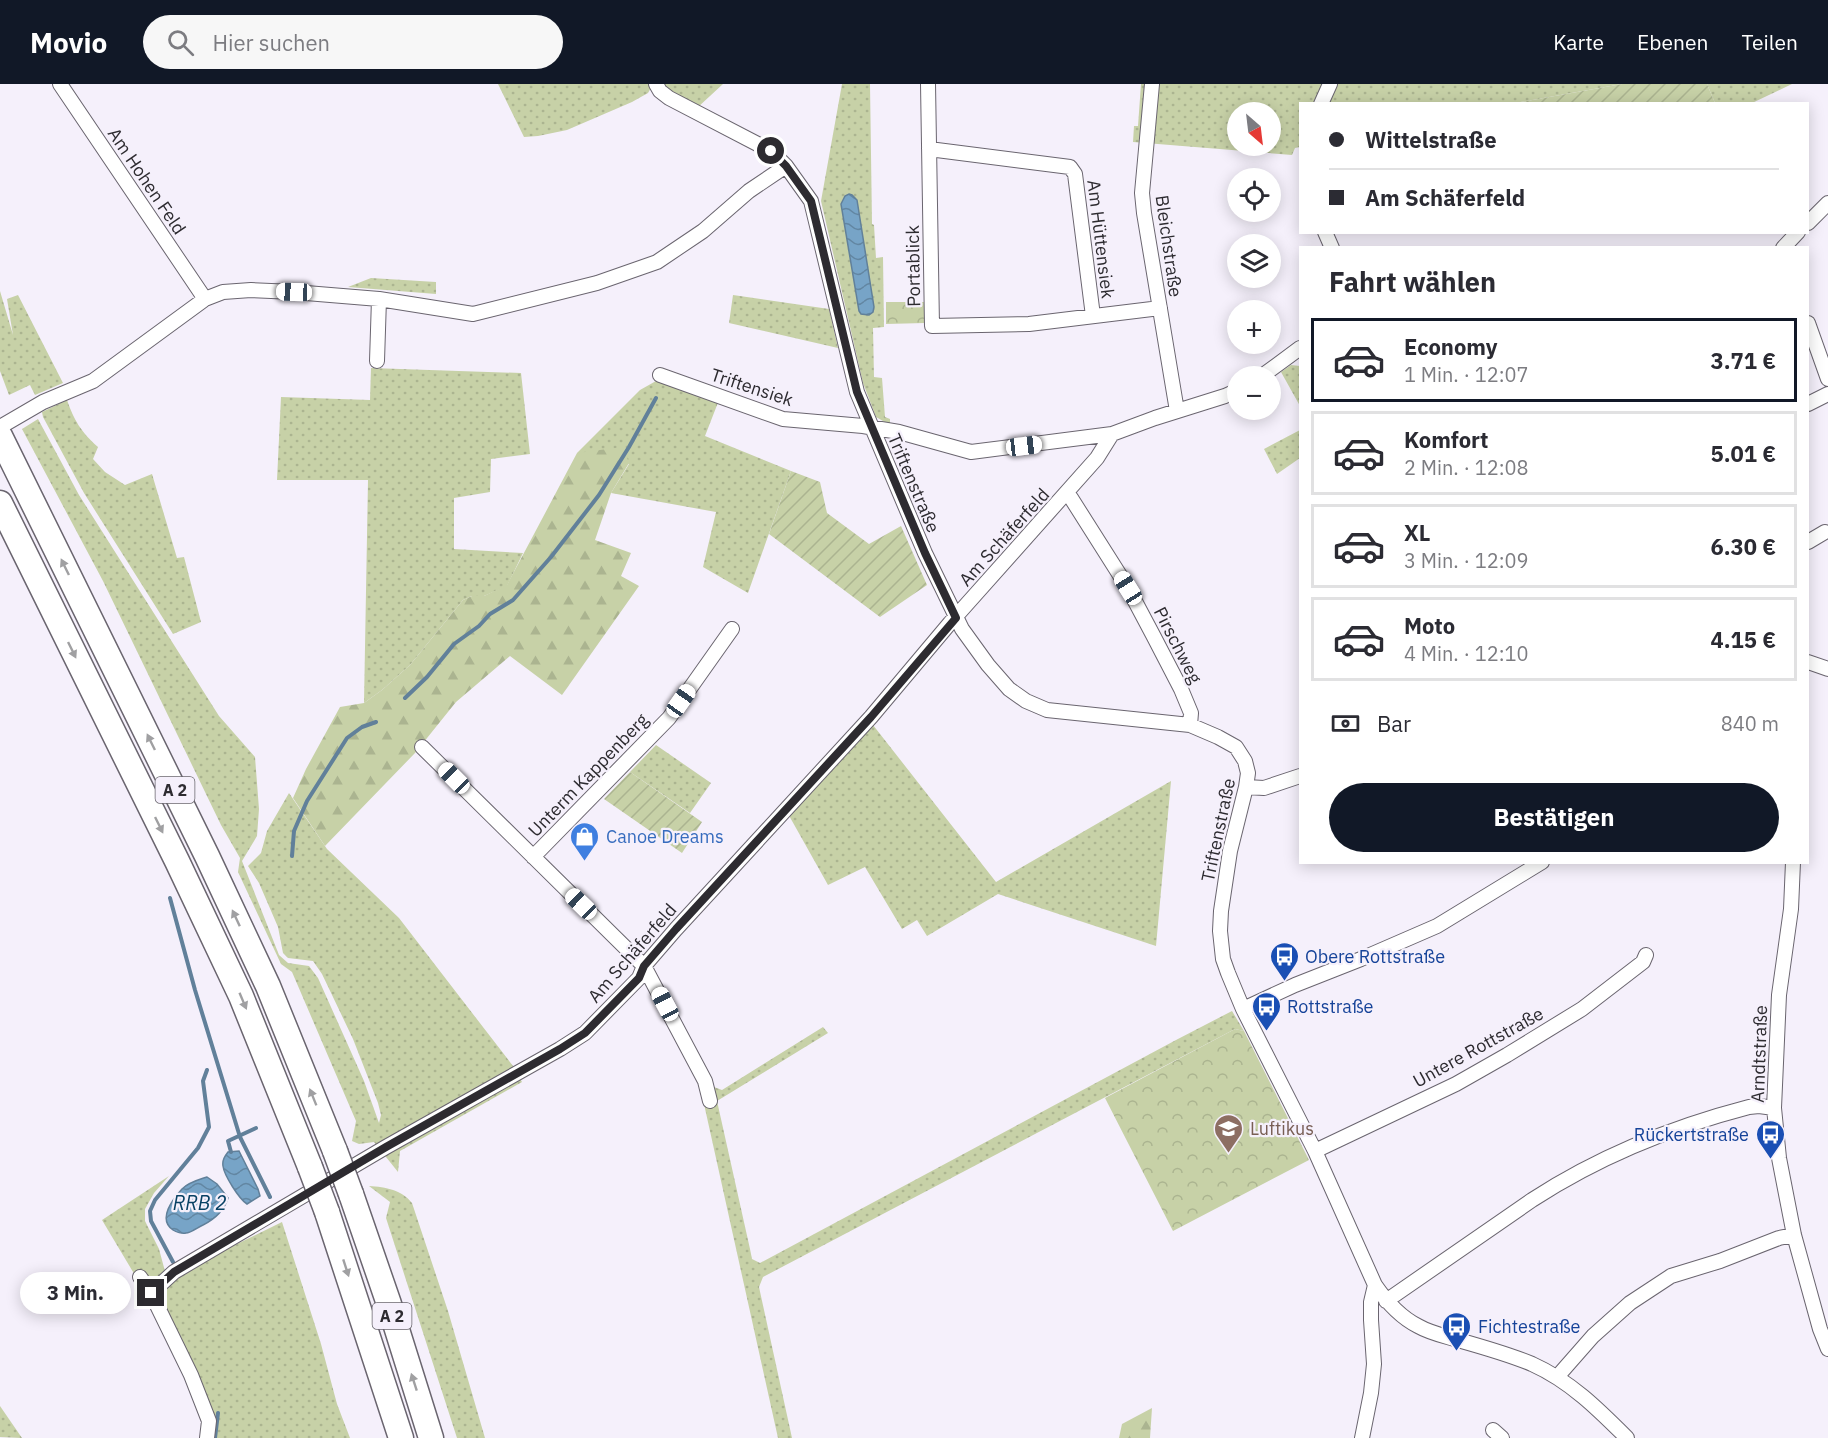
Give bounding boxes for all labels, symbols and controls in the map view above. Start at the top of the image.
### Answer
search box [143,15,563,69]
text: Movio [30,24,107,61]
icon: search [164,26,197,59]
text: Hier suchen [212,28,330,57]
text: Karte [1553,28,1604,56]
text: Ebenen [1637,28,1708,56]
text: Teilen [1741,28,1798,56]
north arrow [1227,102,1281,156]
map controls [1227,102,1281,420]
street label: Am Hohen Feld [103,123,191,239]
text: Wittelstraße [1365,125,1497,154]
route start [757,137,784,164]
button: locate [1227,168,1281,222]
street label: Am Hüttensiek [1082,178,1120,300]
text: Am Schäferfeld [1365,183,1525,212]
street label: Bleichstraße [1150,193,1188,299]
street label: Portablick [901,224,925,307]
button: layers [1227,234,1281,288]
text: Fahrt wählen [1329,264,1496,299]
car [276,282,312,302]
button: + [1227,300,1281,354]
text: Economy [1404,332,1498,361]
icon: car [1332,333,1386,387]
text: 3.71 € [1711,346,1776,375]
text: 1 Min. · 12:07 [1404,361,1529,388]
street label: Triftensiek [708,363,797,411]
button: − [1227,366,1281,420]
text: Komfort [1404,425,1489,454]
icon: car [1332,426,1386,480]
street label: Triftenstraße [883,430,945,536]
car [1005,435,1043,457]
text: 5.01 € [1711,439,1776,468]
text: 2 Min. · 12:08 [1404,454,1529,481]
street label: Am Schäferfeld [954,483,1054,591]
text: XL [1404,518,1430,547]
icon: car [1332,519,1386,573]
text: 6.30 € [1711,532,1776,561]
text: 3 Min. · 12:09 [1404,547,1529,574]
one-way arrow [60,559,70,576]
car [1111,568,1145,608]
street label: Pirschweg [1149,603,1207,688]
text: Moto [1404,611,1455,640]
icon: car [1332,612,1386,666]
text: 4.15 € [1711,625,1776,654]
text: 4 Min. · 12:10 [1404,640,1529,667]
one-way arrow [68,641,77,658]
car [663,681,699,721]
icon: cash [1329,707,1362,740]
street label: Unterm Kappenberg [523,708,653,842]
text: Bar [1377,709,1411,738]
text: 840 m [1721,710,1779,737]
one-way arrow [146,734,156,751]
car [435,759,473,797]
street label: Triftenstraße [1196,776,1240,884]
road number: A 2 [156,777,195,803]
button: Bestätigen [1329,783,1779,852]
one-way arrow [154,816,163,833]
shop icon: Canoe Dreams [569,820,601,862]
place label: Canoe Dreams [606,825,724,848]
car [562,885,600,923]
street label: Am Schäferfeld [583,899,681,1007]
one-way arrow [232,909,241,926]
bus stop icon: Obere Rottstraße [1268,940,1300,982]
place label: Obere Rottstraße [1305,945,1445,968]
car [649,984,681,1024]
bus stop icon: Rottstraße [1250,990,1282,1032]
one-way arrow [238,992,247,1009]
place label: Rottstraße [1287,995,1373,1018]
street label: Untere Rottstraße [1409,1002,1547,1092]
street label: Arndtstraße [1746,1005,1772,1103]
one-way arrow [308,1088,317,1106]
school or university icon: Luftikus [1213,1112,1245,1154]
place label: Luftikus [1250,1117,1314,1140]
bus stop icon: Rückertstraße [1754,1118,1786,1160]
place label: Rückertstraße [1634,1123,1749,1146]
water label: RRB 2 [173,1189,227,1216]
one-way arrow [342,1259,351,1277]
callout: 3 Min. [19,1272,130,1314]
text: 3 Min. [47,1279,104,1306]
route end [137,1279,164,1306]
road number: A 2 [372,1303,412,1329]
bus stop icon: Fichtestraße [1441,1310,1473,1352]
place label: Fichtestraße [1478,1315,1581,1338]
one-way arrow [409,1373,418,1391]

